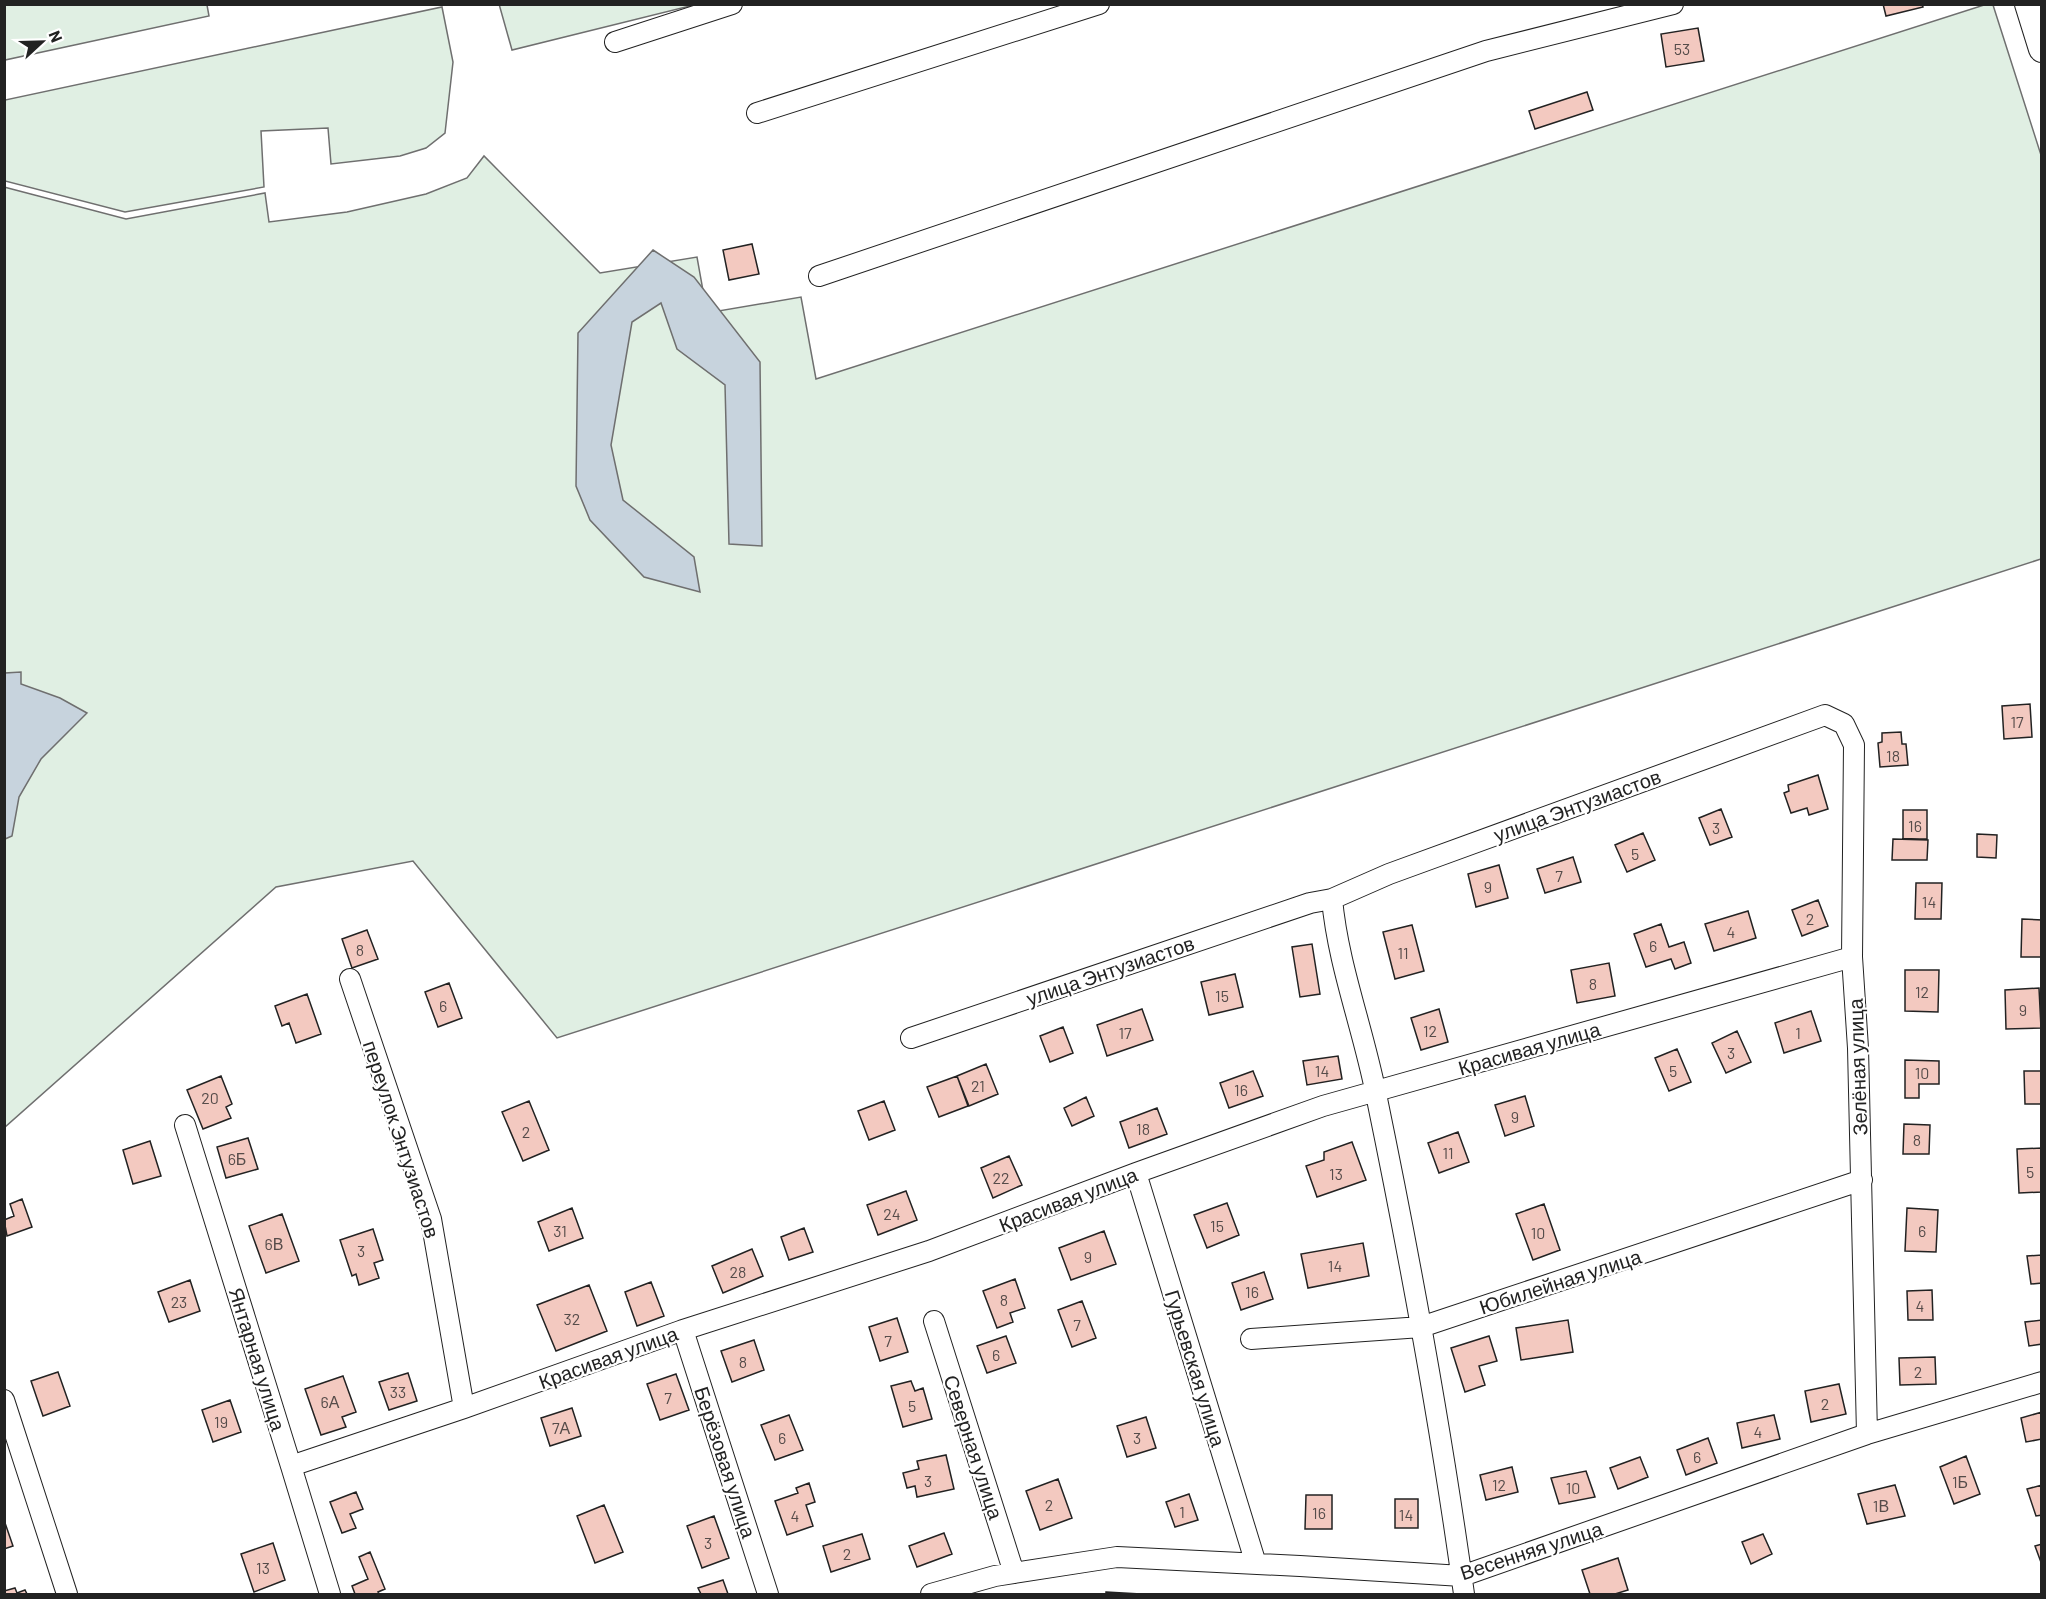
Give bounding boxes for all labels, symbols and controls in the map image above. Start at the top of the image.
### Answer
north arrow [12,12,72,72]
text: N [46,28,67,45]
house number: 53 [1674,39,1690,58]
house number: 17 [2010,712,2024,731]
house number: 18 [1886,746,1900,765]
street label: улица Энтузиастов [1490,764,1664,846]
house number: 16 [1908,816,1922,835]
house number: 3 [1712,818,1720,837]
house number: 5 [1631,844,1639,863]
house number: 7 [1555,866,1563,885]
house number: 9 [1484,877,1492,896]
house number: 14 [1922,892,1936,911]
house number: 2 [1806,909,1814,928]
house number: 4 [1727,922,1735,941]
street label: улица Энтузиастов [1023,930,1197,1010]
house number: 6 [1649,936,1657,955]
house number: 8 [356,940,364,959]
house number: 11 [1397,943,1409,962]
house number: 8 [1589,974,1597,993]
house number: 12 [1915,982,1929,1001]
house number: 15 [1215,986,1229,1005]
house number: 6 [439,996,447,1015]
street label: Зелёная улица [1843,997,1871,1136]
house number: 9 [2019,1000,2027,1019]
street label: Красивая улица [1455,1016,1604,1080]
house number: 12 [1423,1021,1437,1040]
house number: 17 [1118,1023,1132,1042]
house number: 1 [1795,1023,1801,1042]
street label: переулок Энтузиастов [359,1037,445,1241]
house number: 3 [1727,1043,1735,1062]
house number: 14 [1315,1061,1329,1080]
house number: 5 [1669,1061,1677,1080]
house number: 10 [1915,1063,1929,1082]
house number: 21 [971,1076,985,1095]
house number: 16 [1234,1080,1248,1099]
house number: 20 [201,1088,219,1107]
house number: 9 [1511,1107,1519,1126]
house number: 18 [1136,1119,1150,1138]
house number: 2 [522,1122,530,1141]
house number: 8 [1913,1130,1921,1149]
house number: 11 [1442,1143,1454,1162]
house number: 6Б [228,1149,246,1168]
street label: Красивая улица [995,1161,1141,1236]
house number: 5 [2026,1162,2034,1181]
house number: 13 [1329,1164,1343,1183]
house number: 22 [992,1168,1010,1187]
house number: 24 [883,1204,901,1223]
house number: 15 [1210,1216,1224,1235]
house number: 31 [553,1221,567,1240]
house number: 6 [1918,1221,1926,1240]
house number: 10 [1531,1223,1545,1242]
house number: 6В [265,1234,283,1253]
house number: 3 [357,1241,365,1260]
street label: Юбилейная улица [1476,1243,1645,1318]
house number: 9 [1084,1247,1092,1266]
house number: 14 [1328,1256,1342,1275]
house number: 28 [730,1262,746,1281]
house number: 16 [1245,1282,1259,1301]
street label: Янтарная улица [225,1284,291,1434]
street label: Гурьевская улица [1161,1287,1231,1450]
house number: 8 [1000,1290,1008,1309]
house number: 23 [171,1292,187,1311]
house number: 4 [1916,1296,1924,1315]
house number: 32 [564,1309,580,1328]
house number: 7 [1073,1315,1081,1334]
street label: Красивая улица [535,1320,682,1393]
house number: 7 [884,1331,892,1350]
house number: 6 [992,1345,1000,1364]
house number: 8 [739,1352,747,1371]
house number: 2 [1914,1362,1922,1381]
street label: Северная улица [939,1372,1009,1523]
house number: 33 [390,1382,406,1401]
street label: Берёзовая улица [690,1383,762,1542]
house number: 7 [664,1388,672,1407]
house number: 6А [321,1392,340,1411]
house number: 2 [1821,1394,1829,1413]
house number: 5 [908,1396,916,1415]
house number: 19 [214,1412,228,1431]
house number: 7А [552,1418,570,1437]
house number: 4 [1754,1422,1762,1441]
house number: 6 [778,1428,786,1447]
house number: 3 [1133,1428,1141,1447]
house number: 6 [1693,1447,1701,1466]
house number: 3 [924,1471,932,1490]
house number: 1Б [1952,1472,1968,1491]
house number: 12 [1492,1475,1506,1494]
house number: 10 [1566,1478,1580,1497]
house number: 2 [1045,1495,1053,1514]
house number: 1В [1873,1496,1889,1515]
house number: 1 [1179,1502,1185,1521]
house number: 16 [1312,1503,1326,1522]
house number: 14 [1399,1505,1413,1524]
house number: 4 [791,1506,799,1525]
street label: Весенняя улица [1457,1515,1606,1584]
house number: 3 [704,1533,712,1552]
house number: 2 [843,1544,851,1563]
house number: 13 [256,1558,270,1577]

